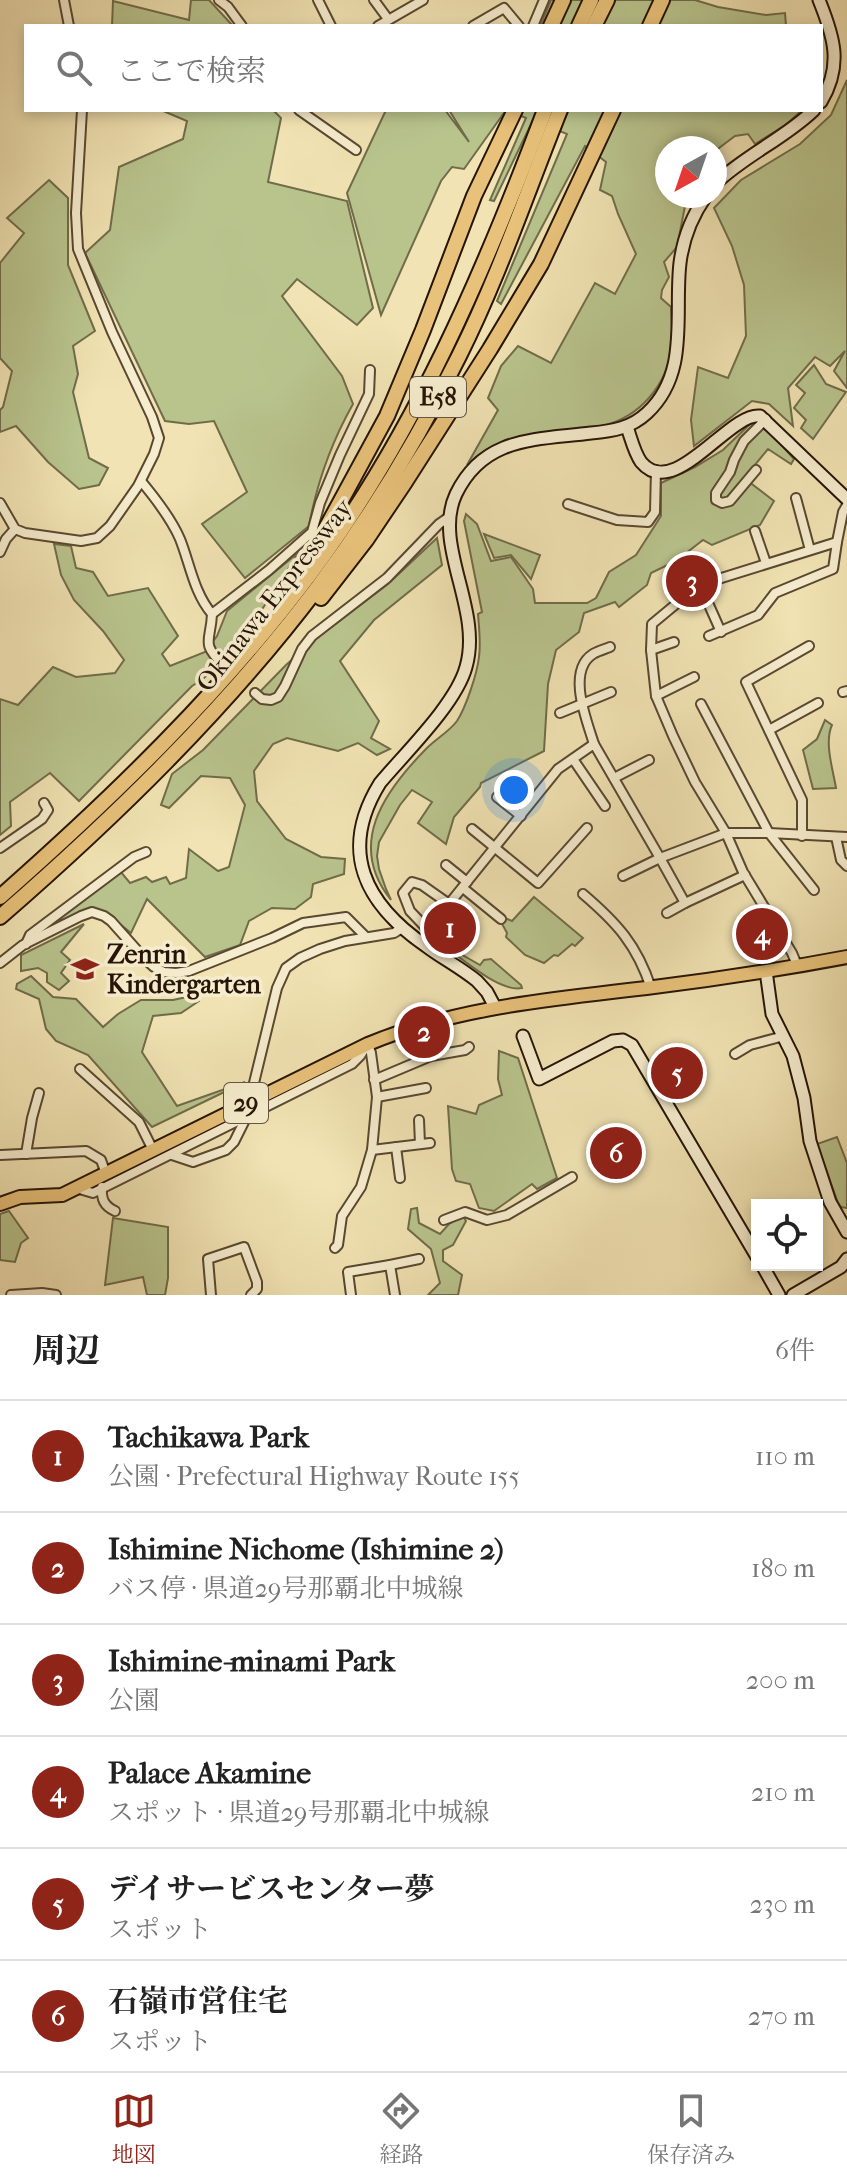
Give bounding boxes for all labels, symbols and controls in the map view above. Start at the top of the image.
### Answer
search box [24,24,823,112]
icon: search [52,46,96,90]
text: ここで検索 [116,54,266,89]
north arrow [655,136,727,208]
road number: E58 [410,377,466,417]
street label: Okinawa Expressway [190,492,360,698]
pin: 3 [666,551,718,611]
your location [494,770,534,810]
pin: 1 [424,898,476,958]
pin: 4 [736,904,788,964]
place label: Zenrin Kindergarten [107,939,262,1000]
school or university icon: Zenrin Kindergarten [70,954,100,984]
pin: 2 [398,1002,450,1062]
pin: 5 [651,1043,703,1103]
road number: 29 [224,1083,268,1123]
pin: 6 [590,1123,642,1183]
map controls [751,1199,823,1271]
button: locate [751,1199,823,1271]
text: 周辺 [32,1331,100,1371]
text: 6件 [775,1335,815,1366]
text: Tachikawa Park [108,1420,309,1455]
text: 1 [53,1441,63,1472]
text: 110 m [755,1441,815,1472]
text: 公園 · Prefectural Highway Route 155 [108,1461,520,1492]
text: Ishimine Nichome (Ishimine 2) [108,1532,504,1567]
text: 2 [51,1553,65,1584]
text: 180 m [751,1553,815,1584]
text: バス停 · 県道29号那覇北中城線 [108,1573,463,1604]
text: Ishimine-minami Park [108,1644,395,1679]
text: 3 [53,1665,63,1696]
text: 200 m [746,1665,815,1696]
text: 公園 [108,1685,160,1716]
text: Palace Akamine [108,1756,311,1791]
text: 4 [50,1777,66,1808]
text: 210 m [751,1777,815,1808]
text: スポット · 県道29号那覇北中城線 [108,1797,489,1828]
text: デイサービスセンター夢 [108,1872,435,1907]
text: 5 [52,1889,64,1920]
text: 230 m [749,1889,815,1920]
text: スポット [108,1914,212,1945]
text: 石嶺市営住宅 [108,1984,288,2019]
text: 6 [51,2001,65,2032]
text: 270 m [748,2001,815,2032]
text: スポット [108,2026,212,2057]
tab: 地図 [112,2089,156,2168]
tab: 経路 [379,2089,423,2168]
tab: 保存済み [647,2089,735,2168]

